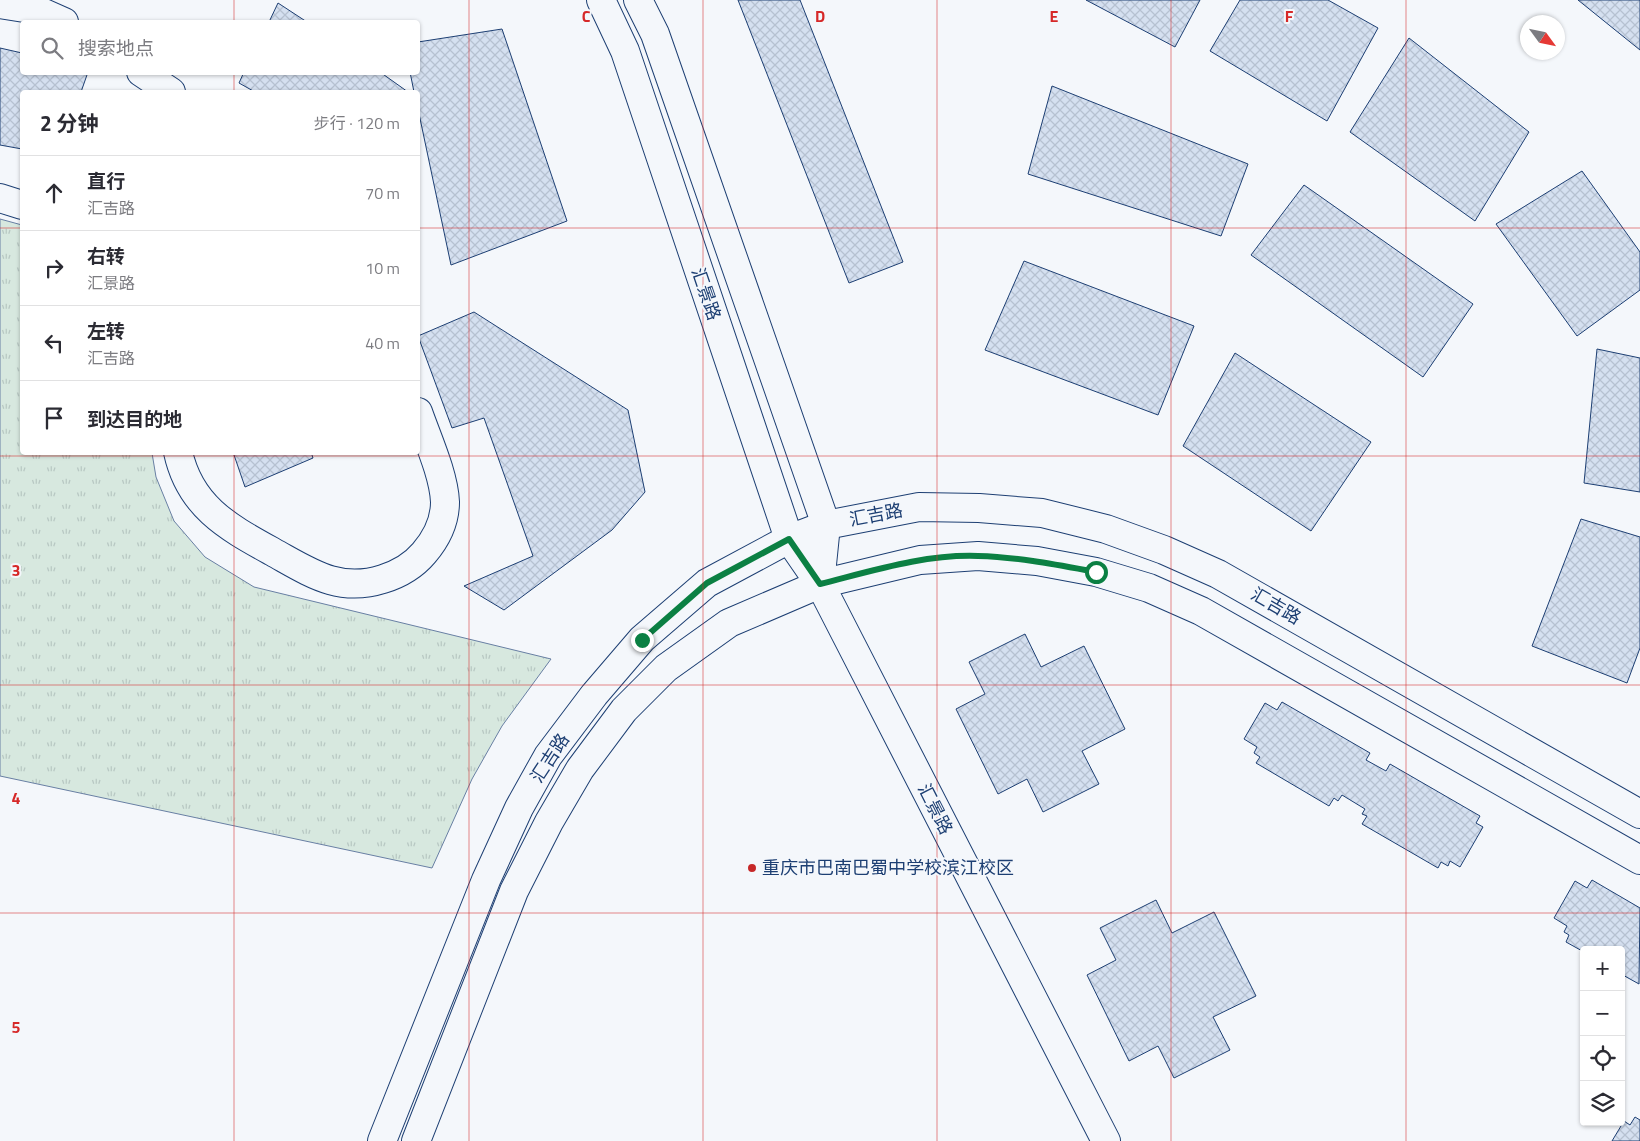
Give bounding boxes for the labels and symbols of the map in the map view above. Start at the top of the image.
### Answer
text: C [582,4,591,28]
text: D [815,4,825,28]
text: E [1050,4,1059,28]
text: F [1285,4,1294,28]
north arrow [1520,15,1565,60]
street label: 汇景路 [685,264,728,324]
street label: 汇吉路 [847,496,905,533]
text: 3 [12,558,20,582]
route start [1085,561,1108,584]
street label: 汇吉路 [1246,580,1306,631]
route end [631,629,654,652]
street label: 汇吉路 [524,728,576,788]
street label: 汇景路 [911,779,960,839]
text: 4 [12,786,21,810]
place label: 重庆市巴南巴蜀中学校滨江校区 [762,854,1014,881]
marker: 重庆市巴南巴蜀中学校滨江校区 [746,862,758,874]
text: 5 [12,1015,21,1039]

